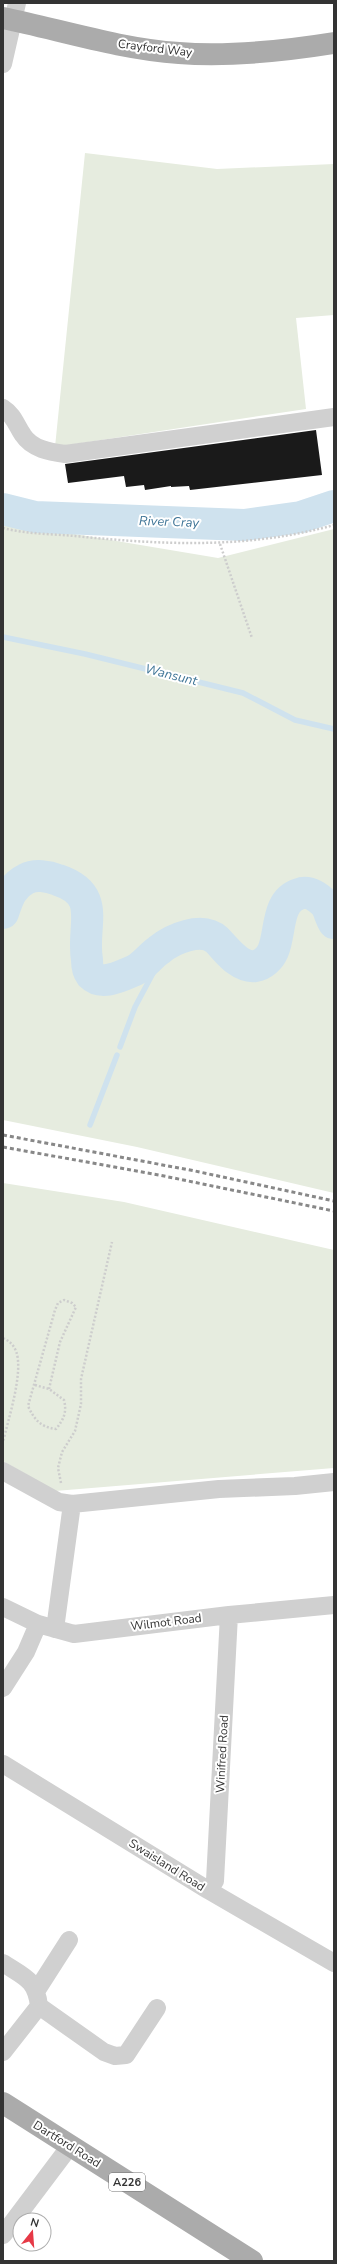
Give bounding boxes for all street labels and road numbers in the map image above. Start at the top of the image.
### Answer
street label: Crayford Way [117,36,194,61]
street label: Wilmot Road [129,1610,203,1634]
street label: Winifred Road [212,1715,232,1793]
street label: Swaisland Road [126,1835,208,1895]
street label: Dartford Road [30,2117,104,2171]
road number: A226 [109,2173,145,2191]

